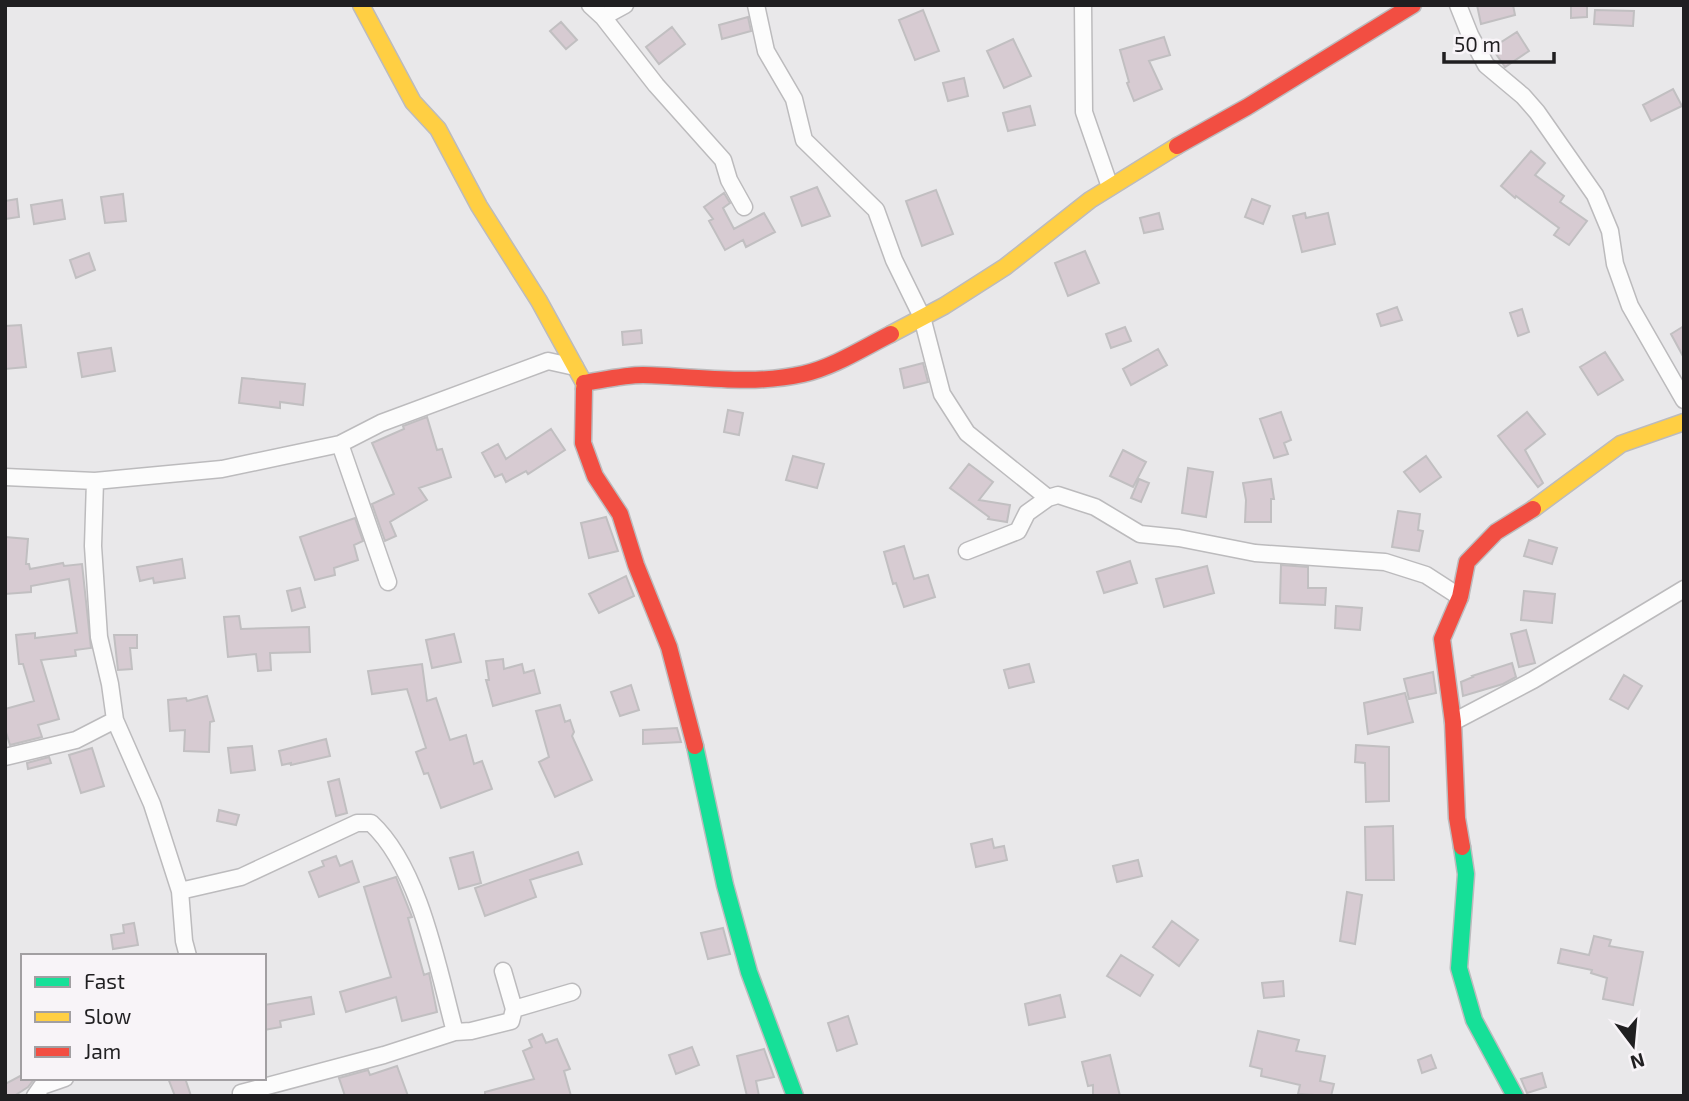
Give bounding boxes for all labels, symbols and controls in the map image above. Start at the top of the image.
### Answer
scale bar [1444,21,1554,65]
text: 50 m [1454,31,1501,56]
legend [21,954,266,1080]
text: Fast [84,968,125,993]
text: Slow [84,1003,131,1028]
north arrow [1598,1010,1668,1080]
text: Jam [84,1038,121,1063]
text: N [1628,1049,1648,1075]

